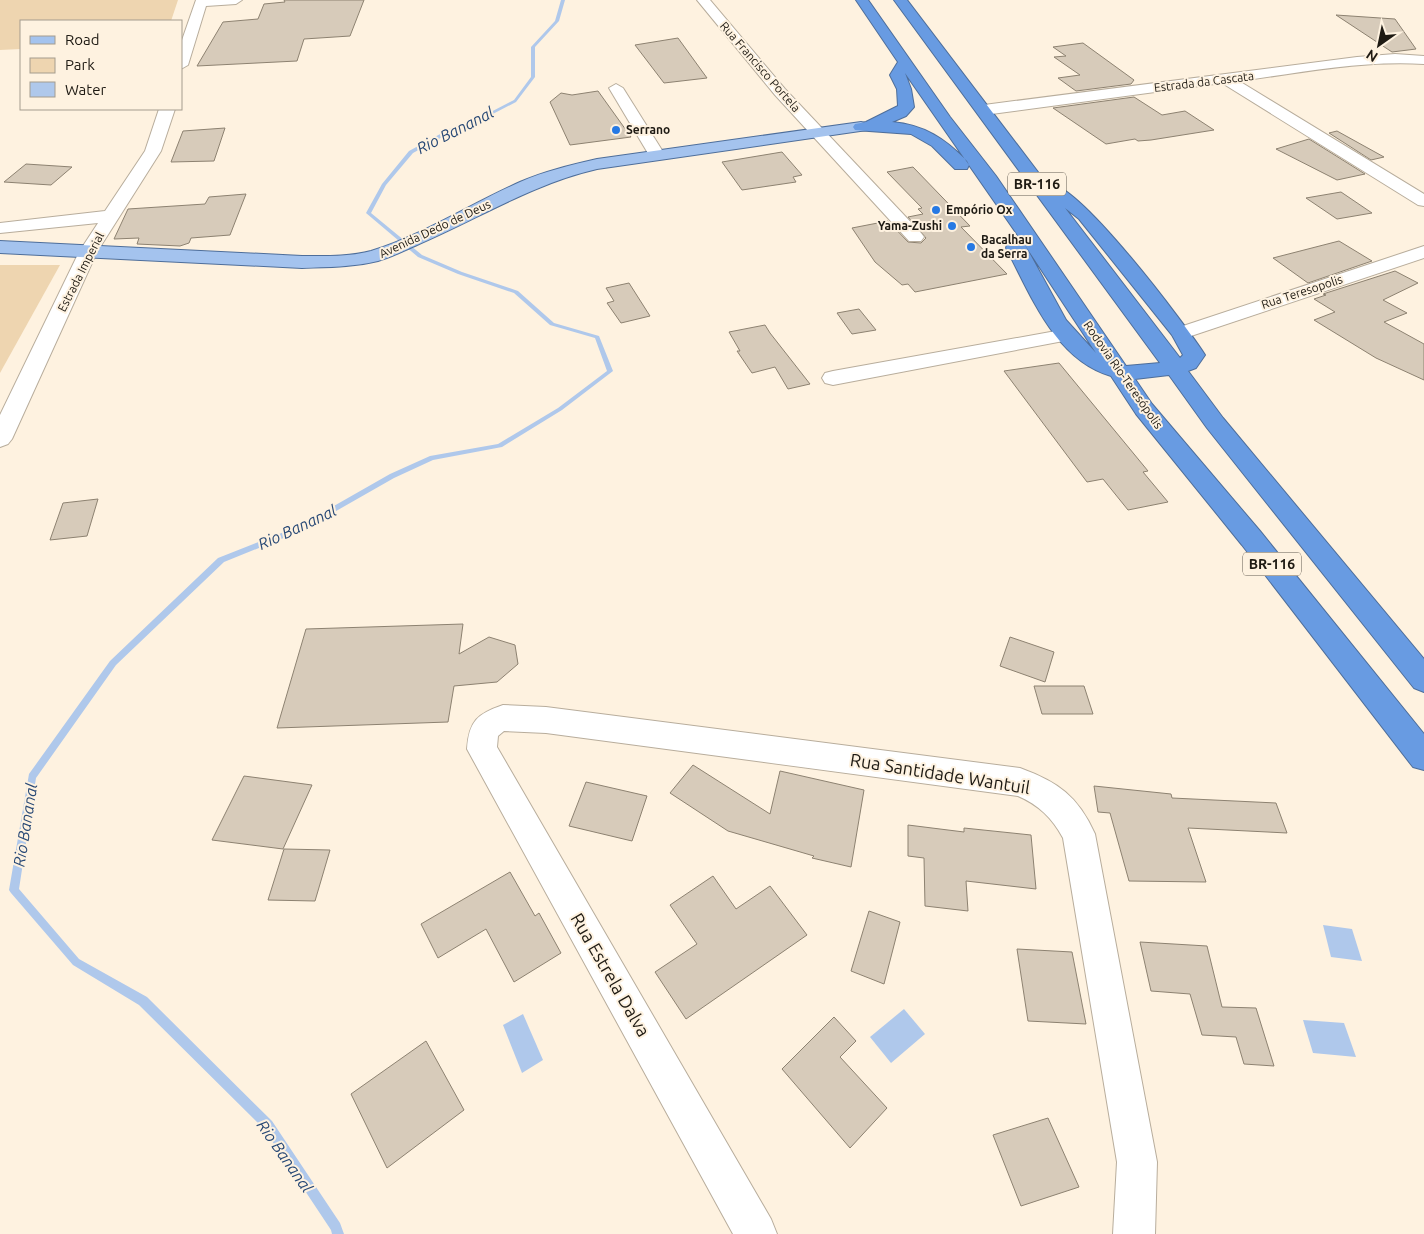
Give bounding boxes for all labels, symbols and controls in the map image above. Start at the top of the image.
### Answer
street label: Rua Francisco Portela [718,19,803,114]
legend [20,20,182,110]
north arrow [1354,20,1404,70]
text: Road [65,31,100,48]
text: N [1363,46,1381,65]
text: Park [65,56,95,73]
street label: Estrada da Cascata [1153,69,1255,94]
text: Water [65,81,106,98]
water label: Rio Bananal [413,103,497,157]
place label: Serrano [626,123,670,136]
marker: Serrano [610,124,622,136]
road number: BR-116 [1008,172,1066,195]
street label: Avenida Dedo de Deus [377,197,492,260]
place label: Empório Ox [946,203,1013,216]
marker: Empório Ox [930,204,942,216]
place label: Yama-Zushi [878,219,942,232]
marker: Yama-Zushi [946,220,958,232]
street label: Estrada Imperial [55,230,106,314]
place label: Bacalhau da Serra [981,233,1032,260]
marker: Bacalhau da Serra [965,241,977,253]
street label: Rua Teresopolis [1260,272,1344,311]
street label: Rodovia Rio-Teresópolis [1081,319,1165,431]
water label: Rio Bananal [255,501,339,553]
road number: BR-116 [1243,552,1301,576]
street label: Rua Santidade Wantuil [849,749,1032,797]
water label: Rio Bananal [10,781,41,868]
street label: Rua Estrela Dalva [567,909,654,1040]
water label: Rio Bananal [253,1116,317,1196]

